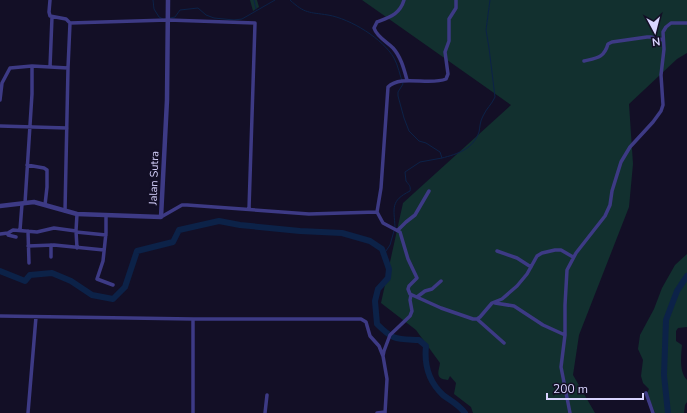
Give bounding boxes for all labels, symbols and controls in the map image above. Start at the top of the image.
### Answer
north arrow [635,12,675,52]
text: N [651,33,661,49]
street label: Jalan Sutra [146,151,162,206]
scale bar [547,375,643,401]
text: 200 m [553,381,588,397]

